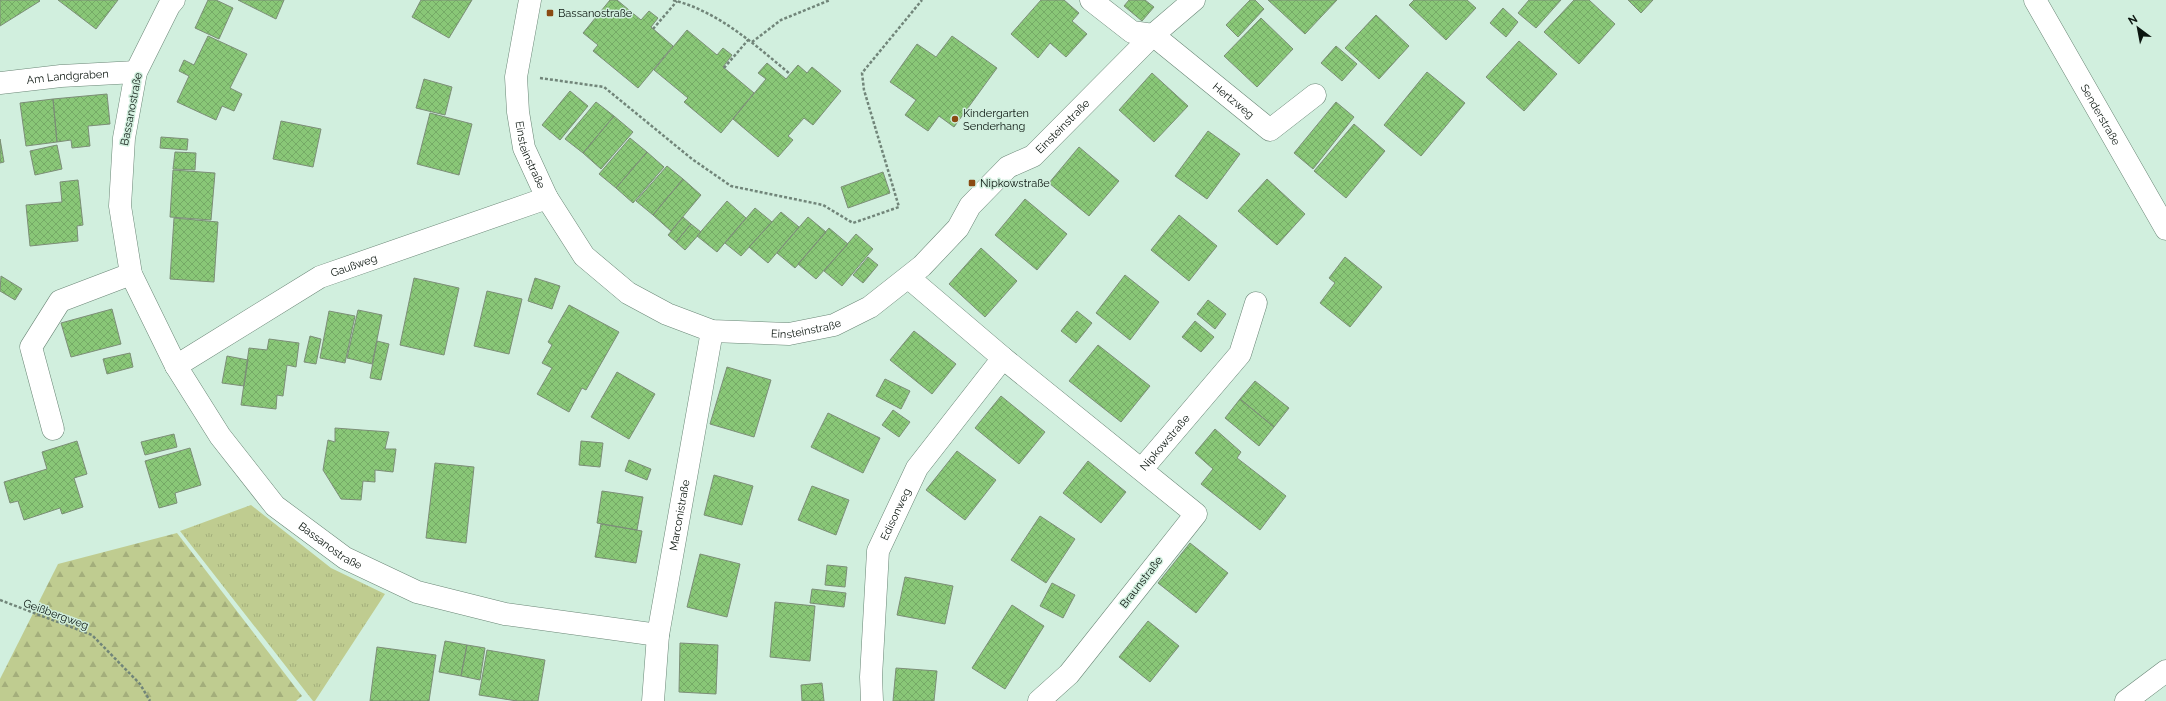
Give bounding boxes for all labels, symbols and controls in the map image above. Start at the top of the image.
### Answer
place label: Bassanostraße [558,7,633,20]
marker: Bassanostraße [545,8,555,18]
north arrow [2118,8,2158,48]
text: N [2126,12,2140,28]
street label: Am Landgraben [26,67,109,87]
street label: Bassanostraße [118,71,145,147]
street label: Hertzweg [1210,80,1257,121]
street label: Senderstraße [2078,82,2123,148]
street label: Einsteinstraße [1033,96,1093,156]
place label: Kindergarten Senderhang [963,107,1029,133]
marker: Kindergarten Senderhang [950,114,960,124]
street label: Einsteinstraße [513,120,548,191]
place label: Nipkowstraße [980,177,1050,190]
marker: Nipkowstraße [967,178,977,188]
street label: Gaußweg [329,252,379,280]
street label: Einsteinstraße [771,316,844,341]
street label: Nipkowstraße [1137,412,1193,473]
street label: Marconistraße [667,478,693,552]
street label: Edisonweg [878,486,914,542]
street label: Bassanostraße [296,520,364,572]
street label: Braunstraße [1117,554,1166,611]
street label: Geißbergweg [21,597,90,632]

